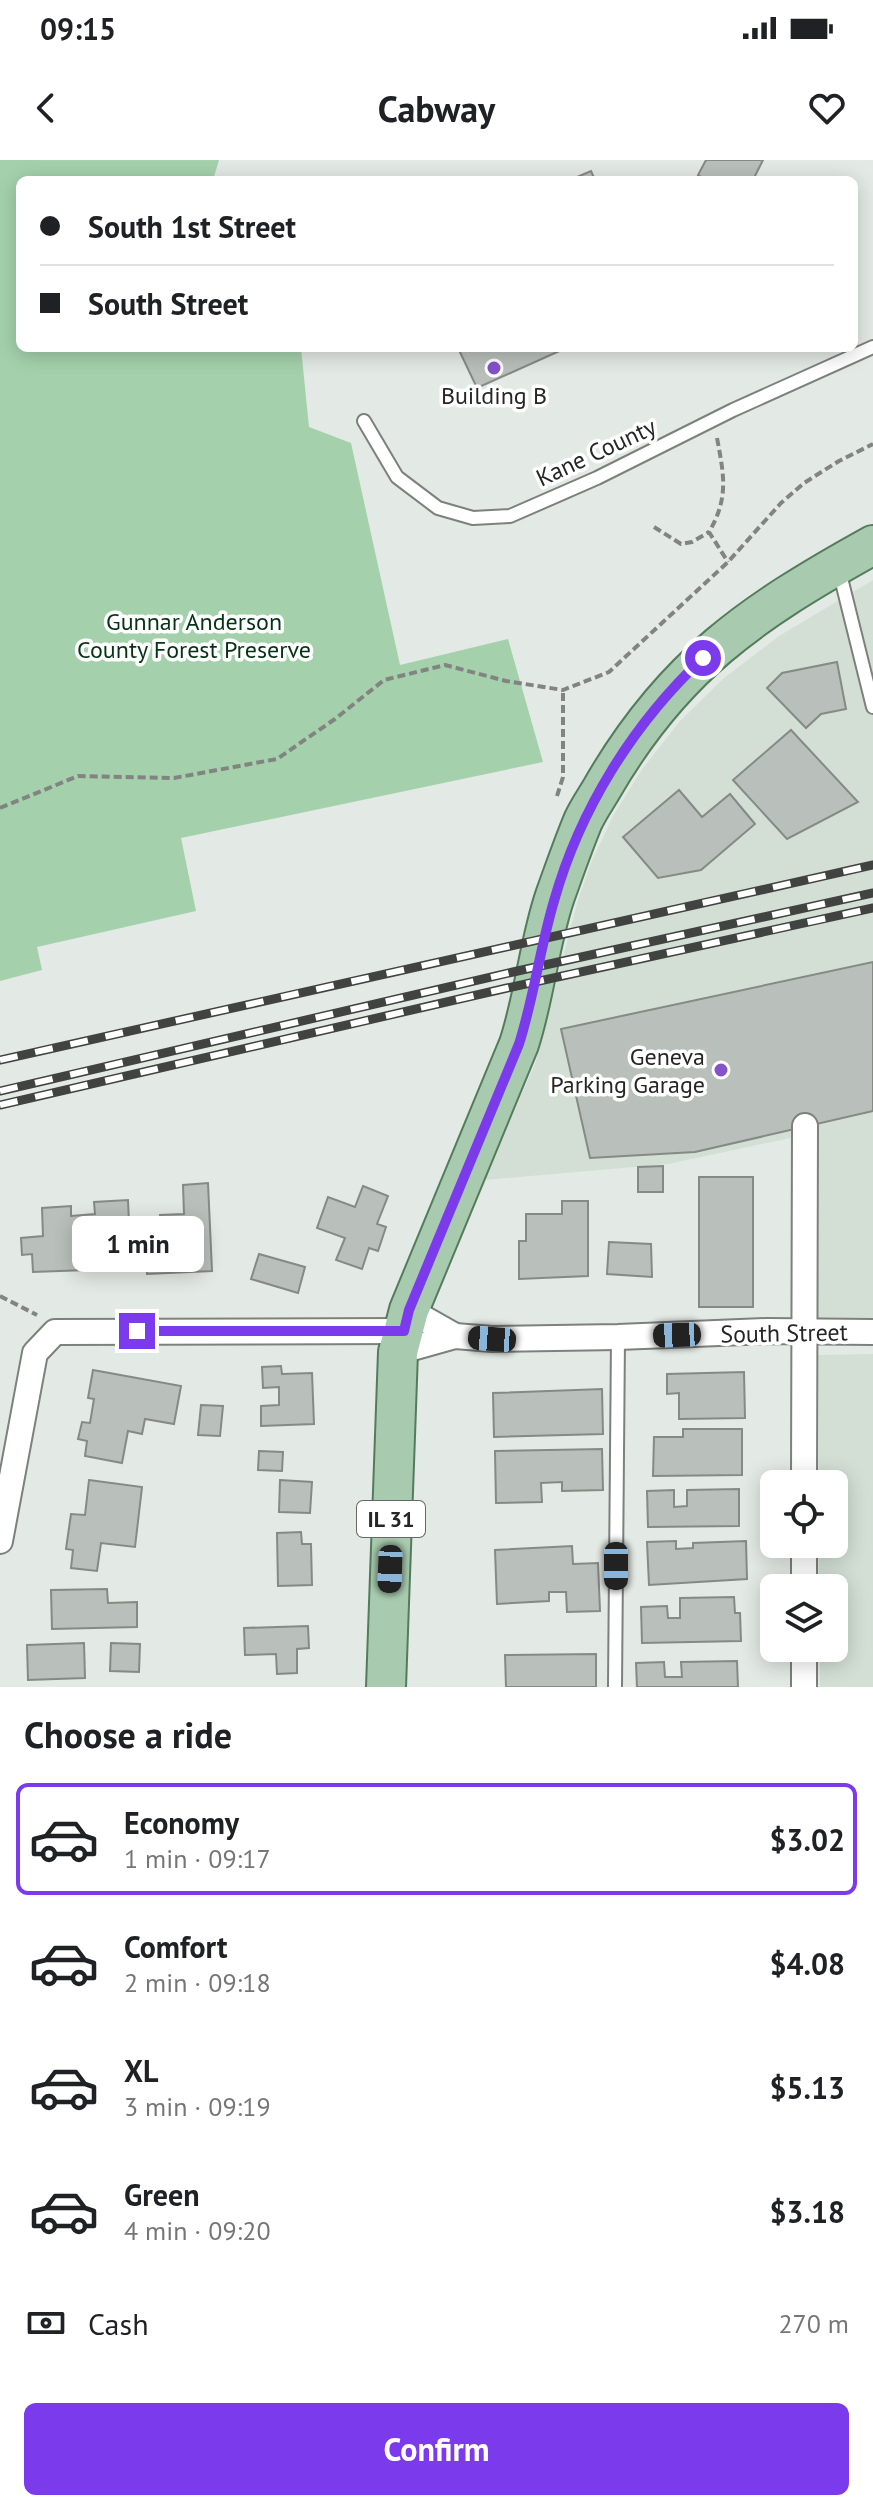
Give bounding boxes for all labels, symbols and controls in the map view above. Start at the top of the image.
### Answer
text: 09:15 [40,9,116,48]
text: Cabway [378,85,495,132]
icon: back [24,86,68,130]
icon: heart [805,86,849,130]
text: South 1st Street [88,207,296,246]
text: South Street [88,284,248,323]
marker: Building B [485,359,503,377]
place label: Building B [441,380,547,411]
street label: Kane County [531,411,661,493]
park label: Gunnar Anderson County Forest Preserve [77,606,311,665]
route start [685,640,721,676]
place label: Geneva Parking Garage [550,1041,705,1100]
marker: Geneva Parking Garage [712,1061,730,1079]
callout: 1 min [71,1215,203,1271]
text: 1 min [106,1227,170,1260]
route end [119,1313,155,1349]
street label: South Street [720,1316,848,1350]
car [653,1322,701,1348]
car [467,1325,517,1353]
map controls [760,1470,848,1662]
button: locate [760,1470,848,1558]
road number: IL 31 [357,1501,425,1537]
car [604,1542,628,1590]
car [377,1545,403,1593]
button: layers [760,1574,848,1662]
text: Choose a ride [24,1711,232,1758]
icon: car [28,1803,100,1875]
text: Economy [124,1803,239,1842]
text: $3.02 [770,1820,845,1859]
text: 1 min · 09:17 [124,1842,271,1875]
icon: car [28,1927,100,1999]
text: Comfort [124,1927,227,1966]
text: $4.08 [770,1944,845,1983]
text: 2 min · 09:18 [124,1966,271,1999]
icon: car [28,2051,100,2123]
text: XL [124,2051,158,2090]
text: $5.13 [770,2068,845,2107]
text: 3 min · 09:19 [124,2090,271,2123]
icon: car [28,2175,100,2247]
text: Green [124,2175,199,2214]
text: $3.18 [770,2192,845,2231]
text: 4 min · 09:20 [124,2214,271,2247]
icon: cash [24,2301,68,2345]
text: Cash [88,2304,149,2343]
text: 270 m [778,2307,849,2340]
button: Confirm [24,2403,849,2495]

